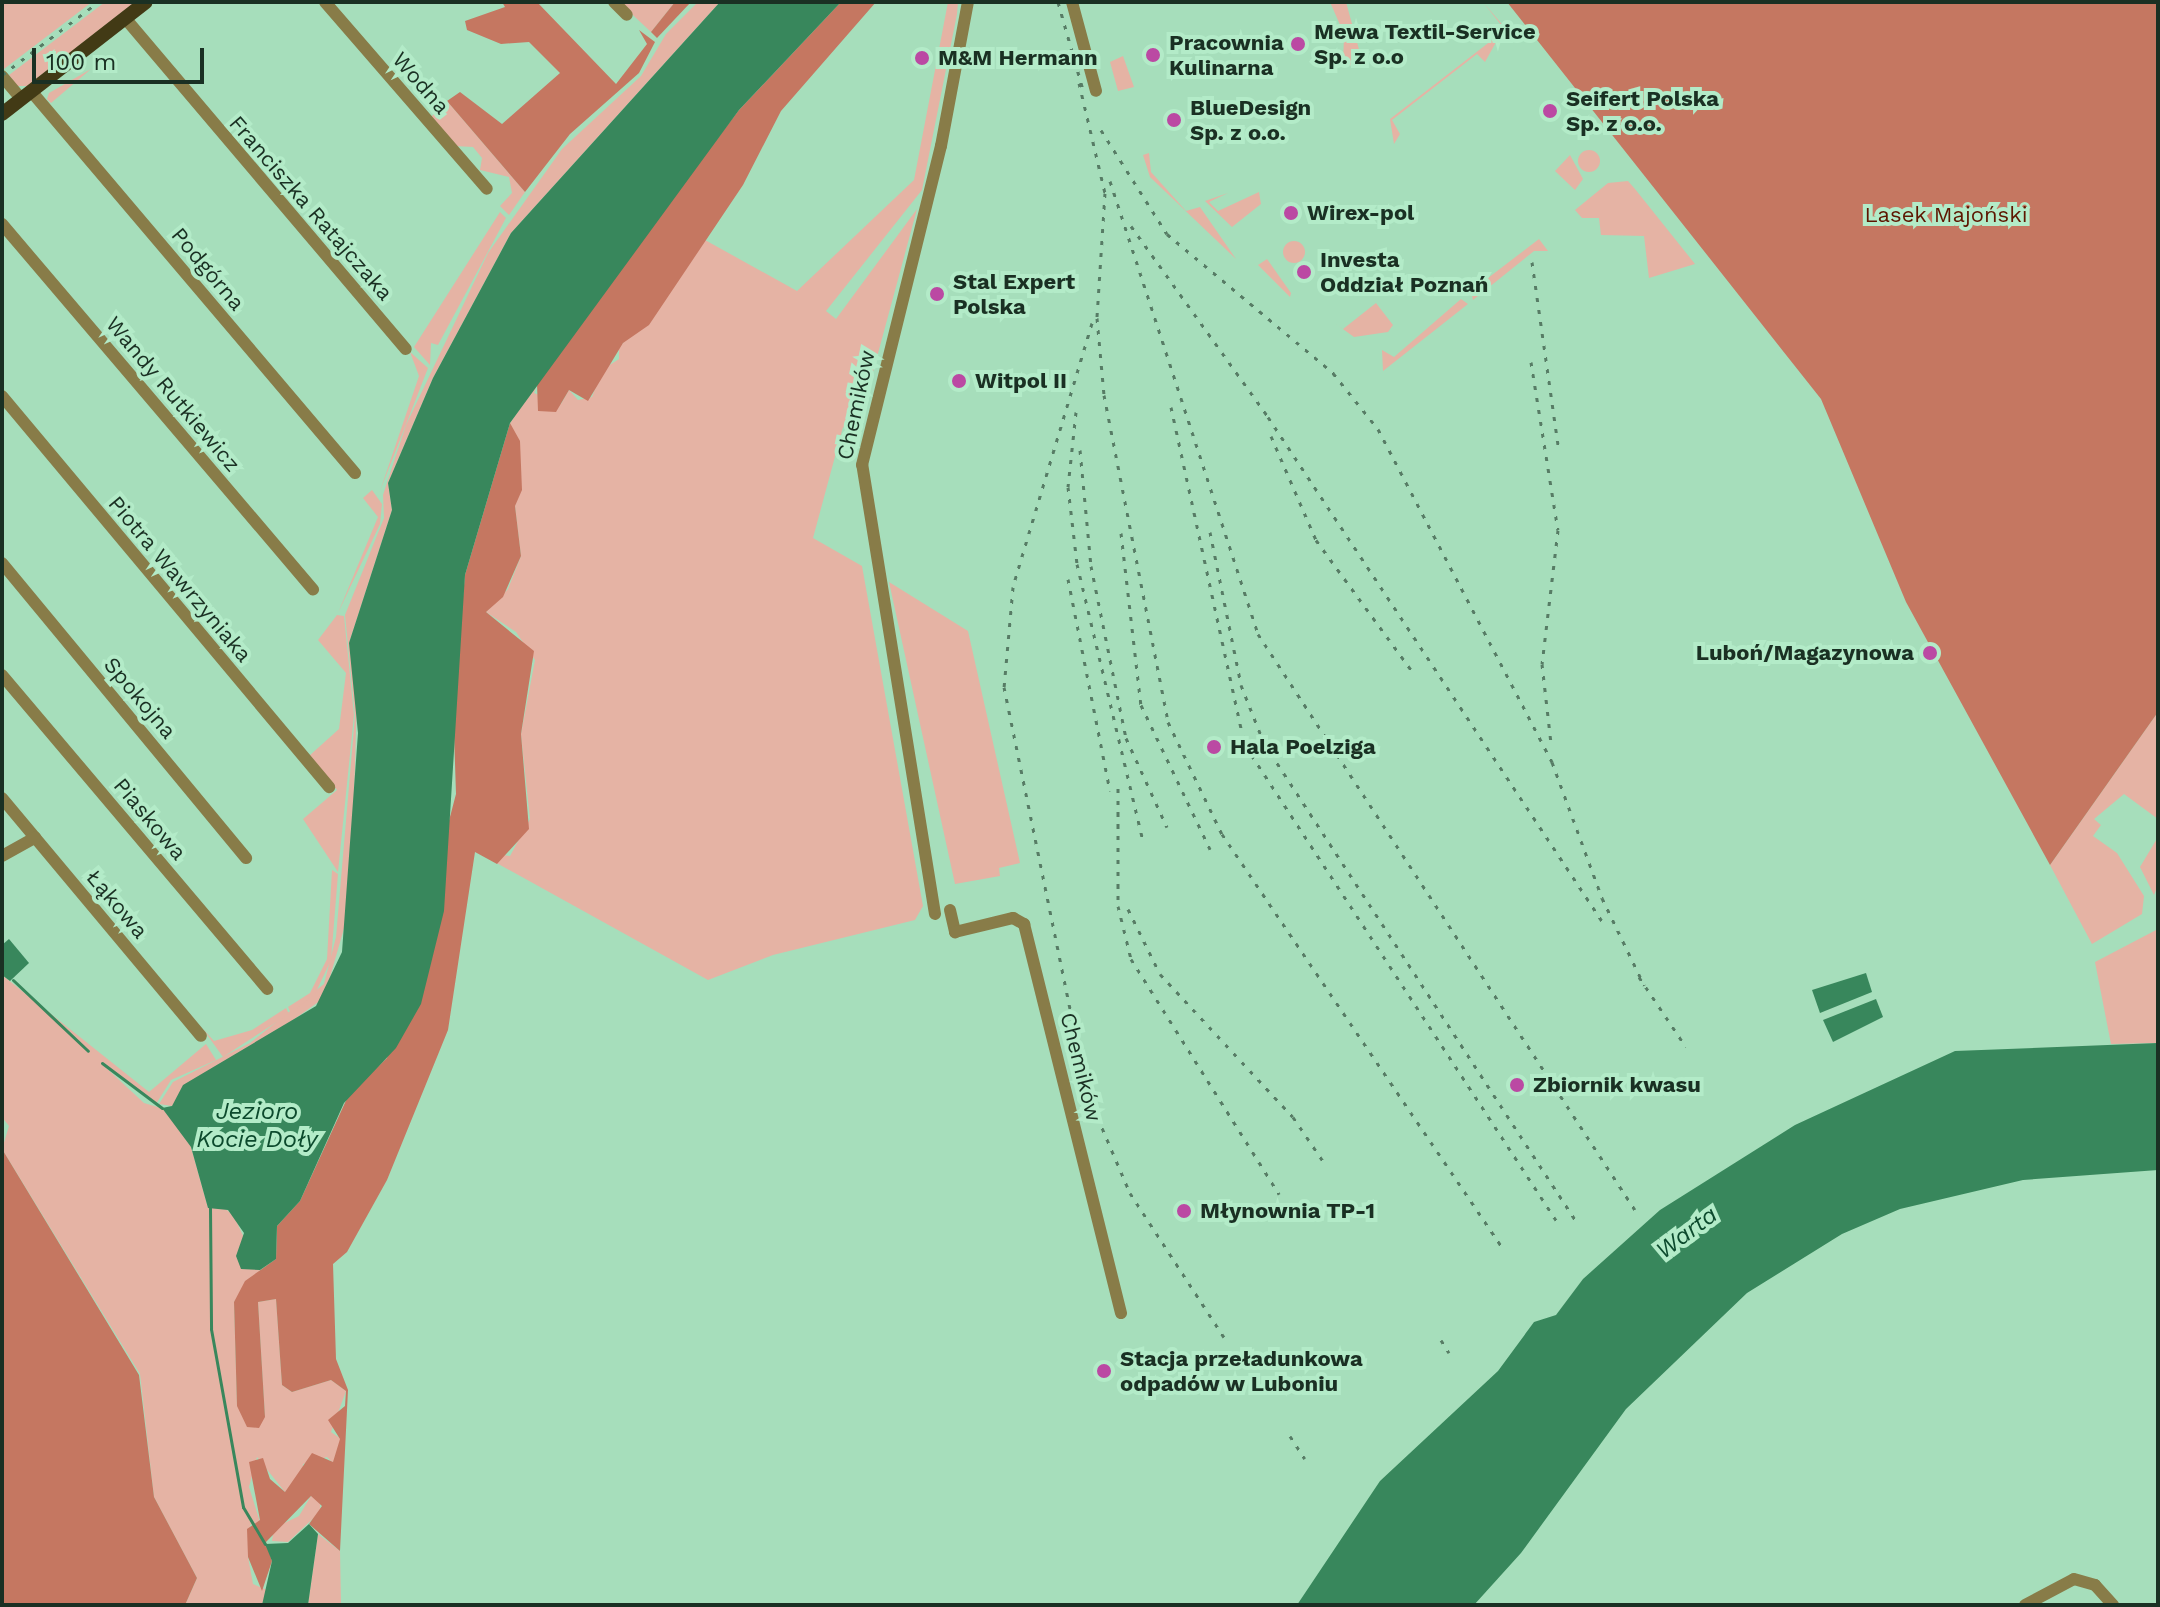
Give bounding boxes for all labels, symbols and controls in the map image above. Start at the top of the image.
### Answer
place label: Mewa Textil-Service Sp. z o.o [1314,18,1536,70]
place label: Pracownia Kulinarna [1169,29,1284,80]
scale bar [36,32,208,82]
marker: Mewa Textil-Service Sp. z o.o [1289,35,1307,53]
place label: M&M Hermann [938,45,1098,71]
marker: Pracownia Kulinarna [1144,46,1162,64]
street label: Wodna [387,47,455,119]
text: 100 m [46,48,116,76]
marker: M&M Hermann [913,49,931,67]
place label: Seifert Polska Sp. z o.o. [1566,85,1719,136]
place label: BlueDesign Sp. z o.o. [1190,94,1311,146]
marker: Seifert Polska Sp. z o.o. [1541,102,1559,120]
street label: Franciszka Ratajczaka [224,110,398,306]
marker: BlueDesign Sp. z o.o. [1165,111,1183,129]
place label: Wirex-pol [1307,200,1414,226]
park label: Lasek Majoński [1864,202,2028,228]
marker: Wirex-pol [1282,204,1300,222]
street label: Podgórna [166,222,250,316]
place label: Investa Oddział Poznań [1320,246,1489,298]
marker: Investa Oddział Poznań [1295,263,1313,281]
place label: Stal Expert Polska [953,268,1075,320]
marker: Stal Expert Polska [928,285,946,303]
street label: Wandy Rutkiewicz [100,311,246,477]
street label: Chemików [831,348,881,462]
place label: Witpol II [975,368,1067,394]
marker: Witpol II [950,372,968,390]
street label: Piotra Wawrzyniaka [102,490,258,668]
place label: Luboń/Magazynowa [1696,640,1914,666]
marker: Luboń/Magazynowa [1921,644,1939,662]
street label: Spokojna [98,652,182,744]
place label: Hala Poelziga [1230,734,1376,760]
marker: Hala Poelziga [1205,738,1223,756]
street label: Piaskowa [108,773,192,865]
street label: Łąkowa [81,864,153,944]
street label: Chemików [1055,1010,1107,1124]
place label: Zbiornik kwasu [1533,1072,1701,1098]
marker: Zbiornik kwasu [1508,1076,1526,1094]
water label: Jezioro Kocie Doły [196,1098,318,1154]
place label: Młynownia TP-1 [1200,1198,1376,1224]
water label: Warta [1651,1201,1723,1265]
marker: Młynownia TP-1 [1175,1202,1193,1220]
place label: Stacja przeładunkowa odpadów w Luboniu [1120,1345,1363,1396]
marker: Stacja przeładunkowa odpadów w Luboniu [1095,1362,1113,1380]

